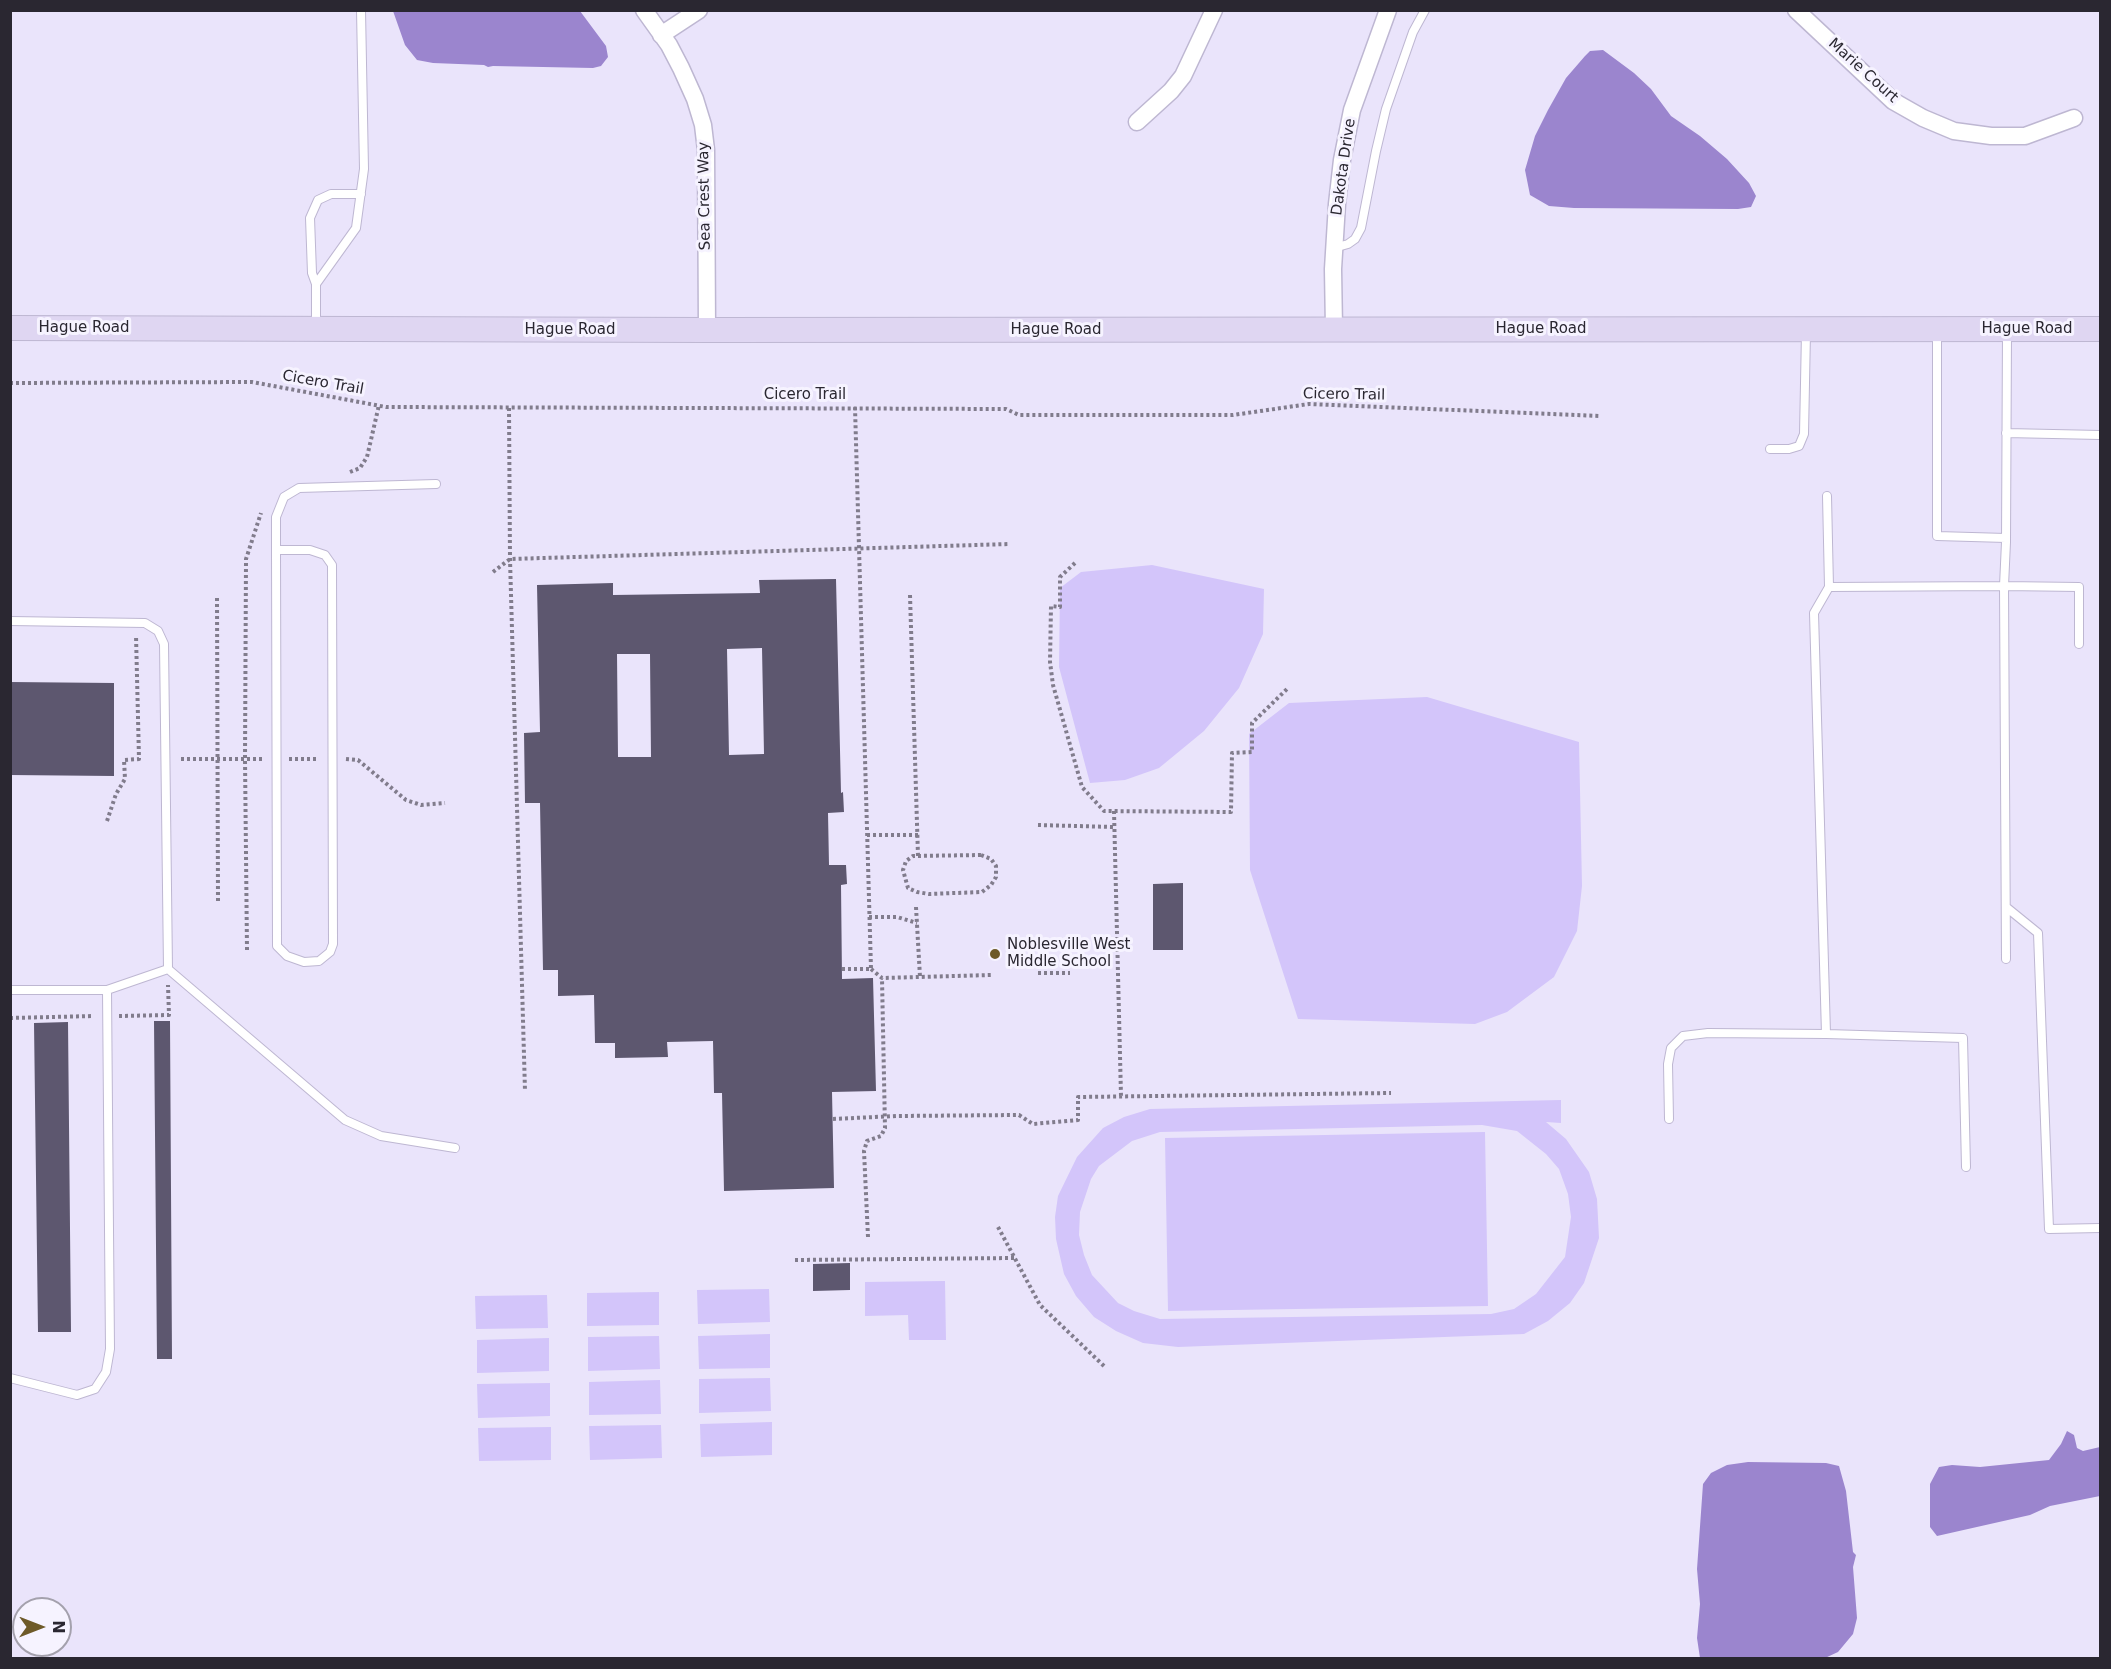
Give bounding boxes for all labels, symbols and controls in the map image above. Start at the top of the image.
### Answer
street label: Marie Court [1824,35,1902,107]
street label: Dakota Drive [1328,117,1360,217]
street label: Sea Crest Way [695,142,715,250]
street label: Hague Road [38,319,130,337]
street label: Hague Road [1495,320,1587,338]
street label: Hague Road [1981,320,2073,338]
street label: Hague Road [524,321,616,339]
street label: Hague Road [1010,321,1102,339]
street label: Cicero Trail [281,367,365,399]
street label: Cicero Trail [1303,385,1385,405]
street label: Cicero Trail [764,386,846,404]
place label: Noblesville West Middle School [1007,936,1130,971]
marker: Noblesville West Middle School [988,947,1002,961]
north arrow [12,1597,72,1657]
text: N [49,1620,68,1634]

